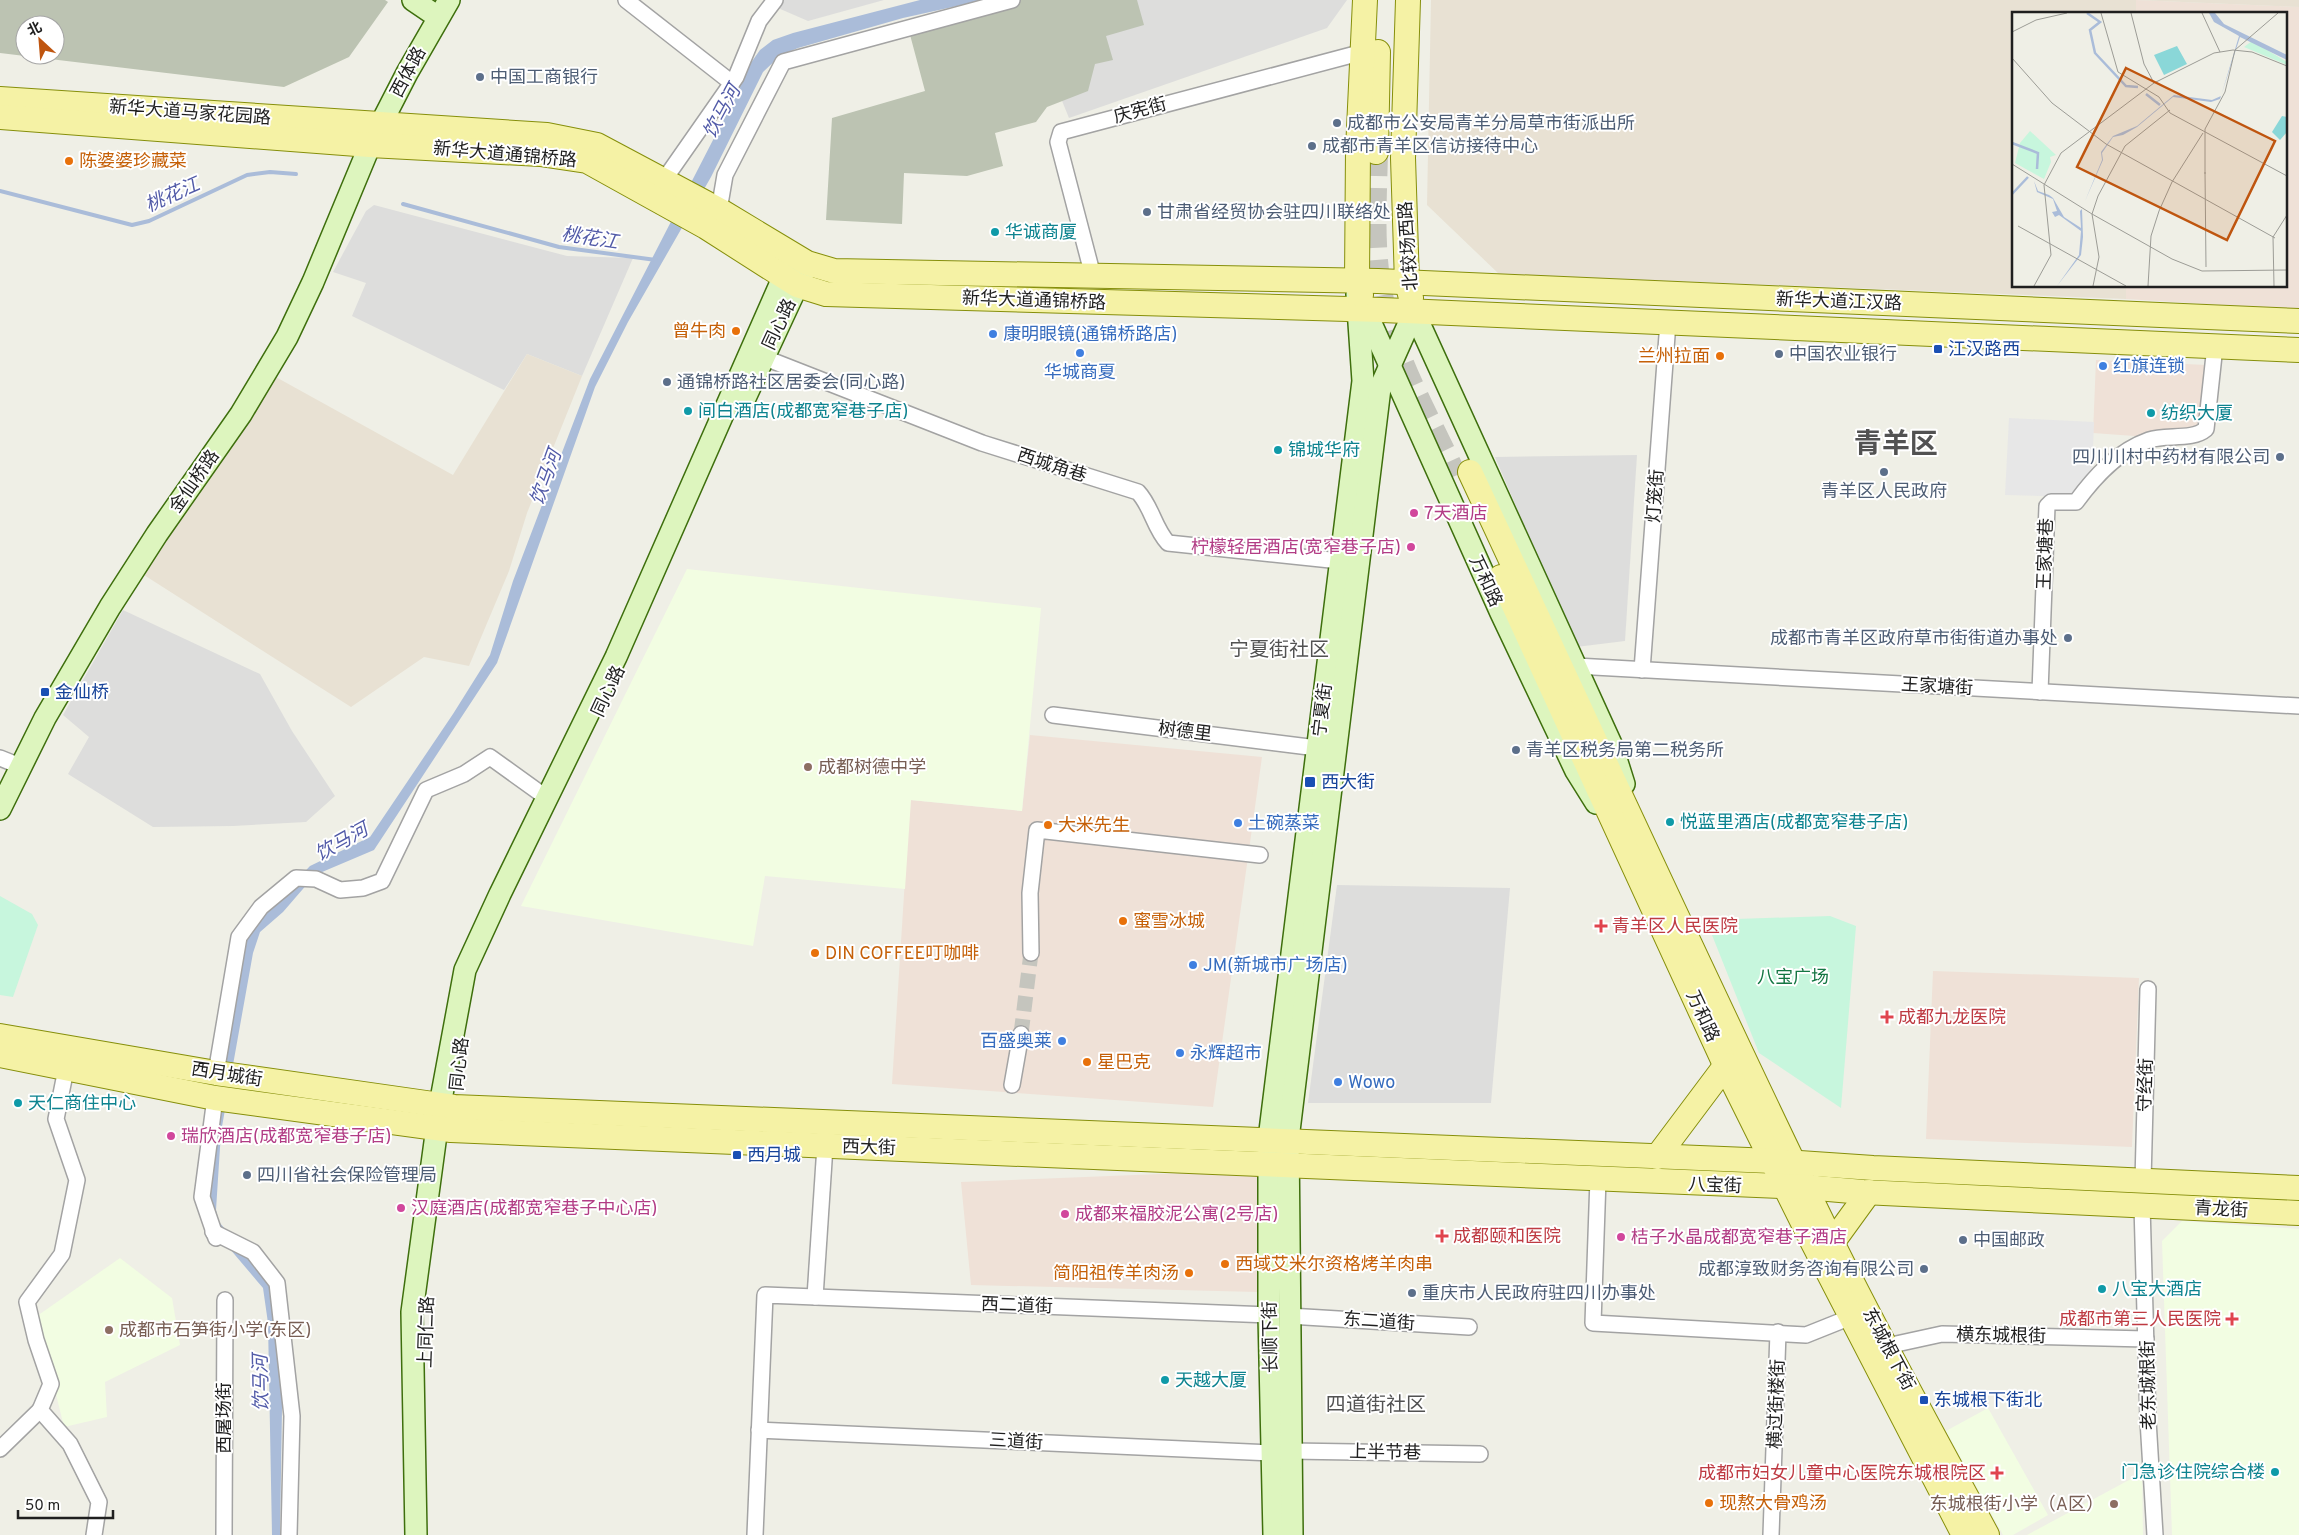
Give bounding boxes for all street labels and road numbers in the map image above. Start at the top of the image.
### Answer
street label: 西体路 [386,43,432,102]
street label: 庆宪街 [1111,93,1169,130]
street label: 新华大道马家花园路 [108,96,272,131]
street label: 新华大道通锦桥路 [432,138,578,173]
street label: 北较场西路 [1395,200,1424,292]
street label: 新华大道通锦桥路 [962,287,1106,316]
street label: 新华大道江汉路 [1776,289,1902,316]
street label: 同心路 [759,295,802,354]
street label: 西城角巷 [1014,444,1089,488]
street label: 金仙桥路 [165,446,225,518]
street label: 灯笼街 [1643,468,1670,524]
street label: 王家塘巷 [2034,518,2059,590]
street label: 万和路 [1463,552,1506,611]
street label: 同心路 [588,662,631,721]
street label: 王家塘街 [1900,674,1973,701]
street label: 宁夏街 [1309,682,1338,738]
street label: 树德里 [1157,718,1213,747]
street label: 万和路 [1680,987,1723,1046]
street label: 同心路 [446,1036,475,1092]
street label: 西月城街 [189,1058,264,1092]
street label: 守经街 [2134,1058,2159,1112]
street label: 西大街 [842,1136,896,1161]
street label: 八宝街 [1688,1174,1742,1199]
street label: 青龙街 [2193,1198,2248,1223]
street label: 西二道街 [981,1294,1053,1319]
street label: 上同仁路 [415,1296,440,1368]
street label: 长顺下街 [1259,1301,1284,1373]
street label: 东城根下街 [1856,1305,1919,1395]
street label: 东二道街 [1342,1309,1416,1336]
street label: 横东城根街 [1956,1324,2046,1349]
street label: 老东城根街 [2137,1340,2162,1430]
street label: 横过街楼街 [1764,1359,1791,1449]
street label: 西屠场街 [214,1382,237,1454]
street label: 三道街 [988,1430,1043,1455]
street label: 上半节巷 [1349,1441,1421,1466]

